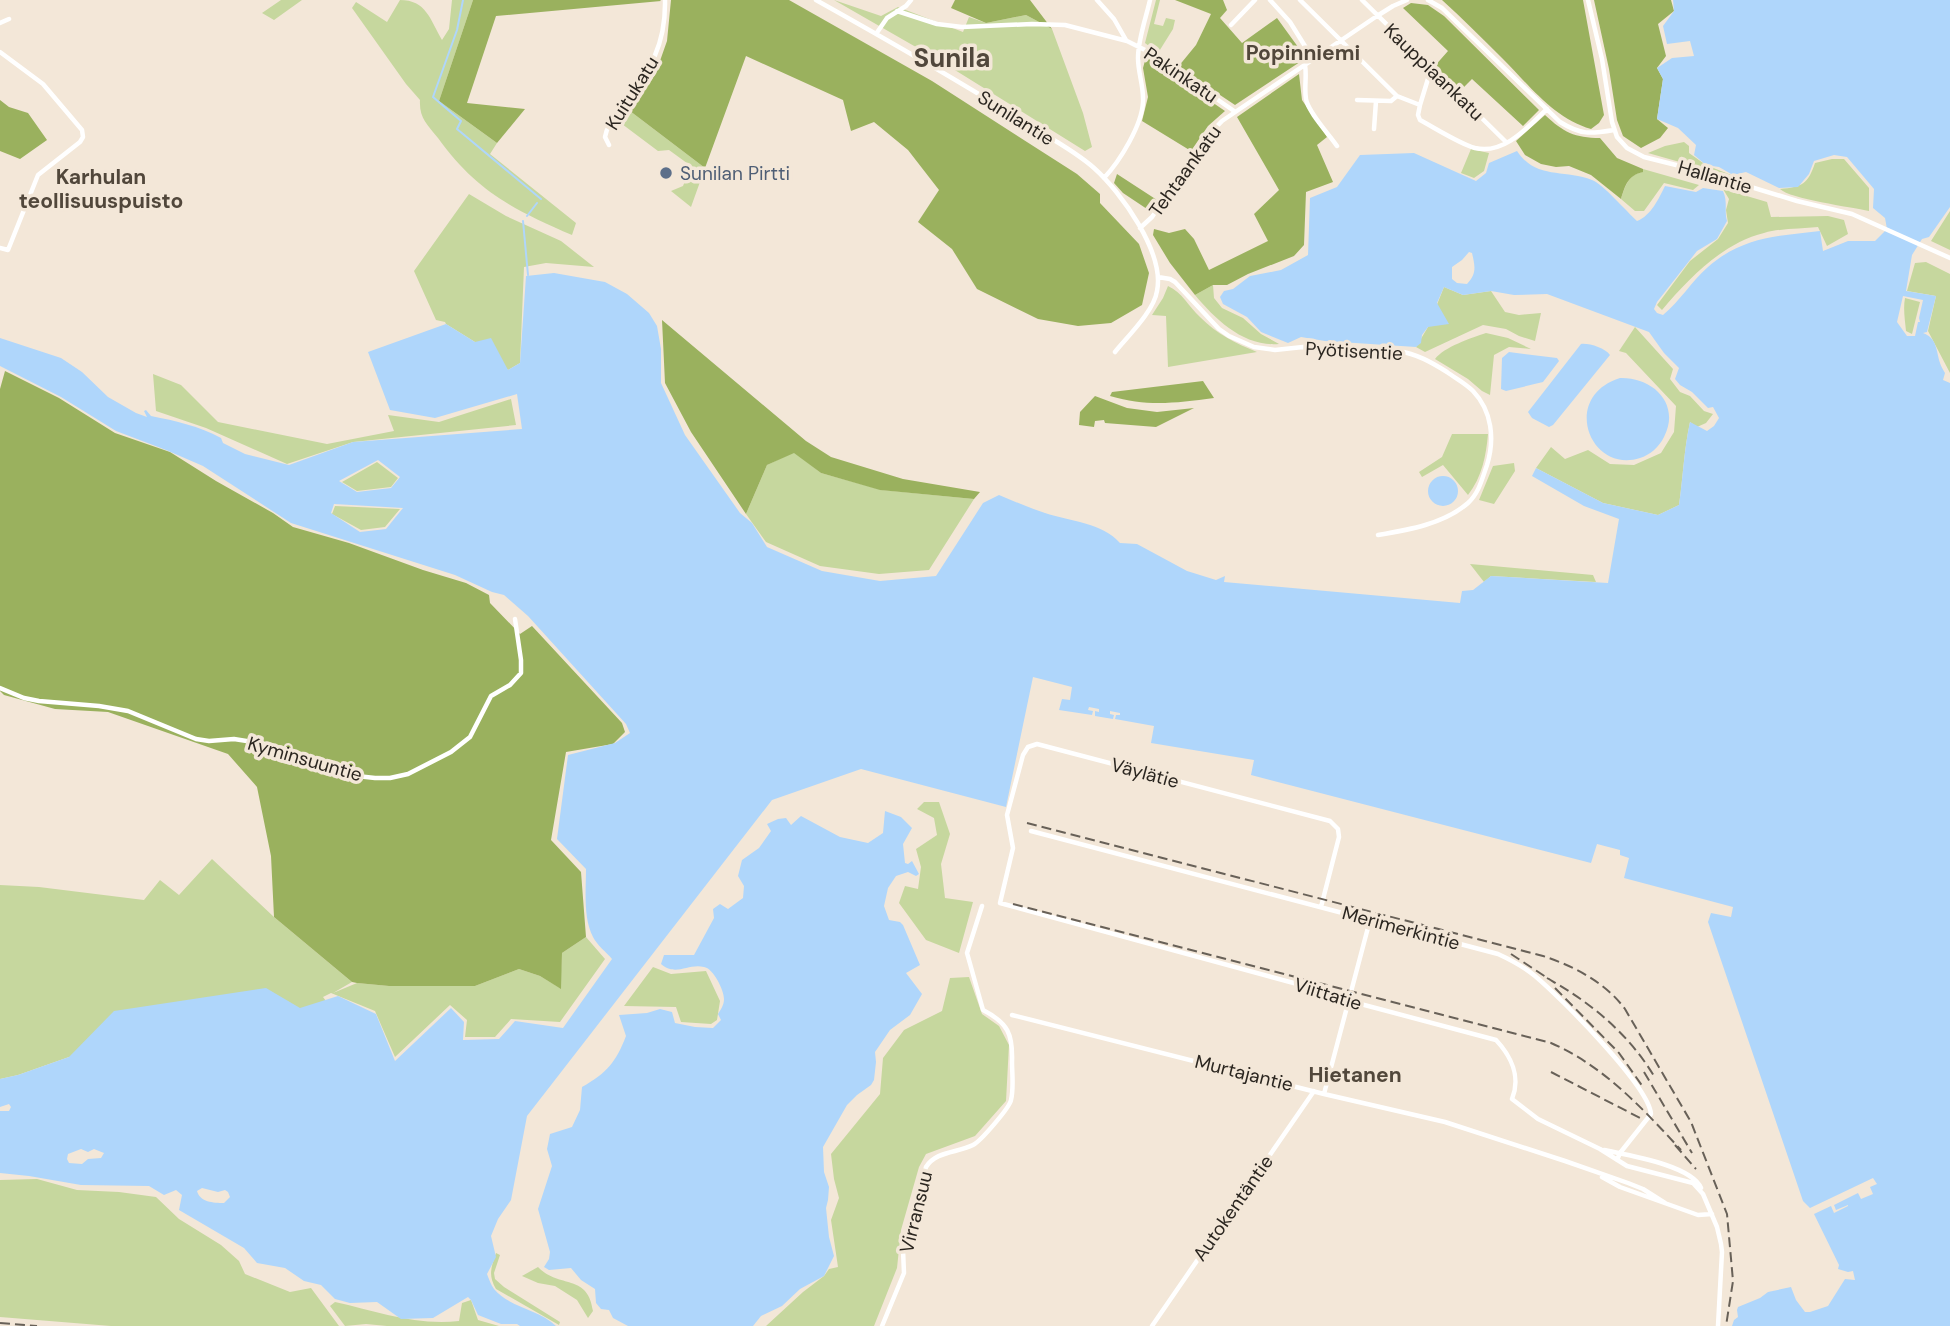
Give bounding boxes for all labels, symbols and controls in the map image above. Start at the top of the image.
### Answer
street label: Kauppiaankatu [1379,18,1489,126]
district label: Popinniemi [1246,39,1360,67]
district label: Sunila [913,41,991,75]
street label: Pakinkatu [1139,41,1223,109]
street label: Kuitukatu [600,51,664,135]
street label: Sunilantie [973,85,1059,151]
street label: Tehtaankatu [1143,120,1227,222]
street label: Hallantie [1675,155,1755,199]
place label: Sunilan Pirtti [680,161,790,186]
district label: Karhulan teollisuuspuisto [19,163,183,215]
marker: Sunilan Pirtti [658,165,674,181]
street label: Pyötisentie [1305,336,1403,366]
street label: Kyminsuuntie [245,731,365,787]
street label: Väylätie [1108,752,1182,794]
street label: Merimerkintie [1339,900,1463,956]
street label: Viittatie [1291,972,1365,1016]
street label: Murtajantie [1192,1049,1296,1097]
district label: Hietanen [1308,1061,1402,1089]
street label: Autokentäntie [1187,1150,1279,1266]
street label: Virransuu [894,1168,938,1256]

